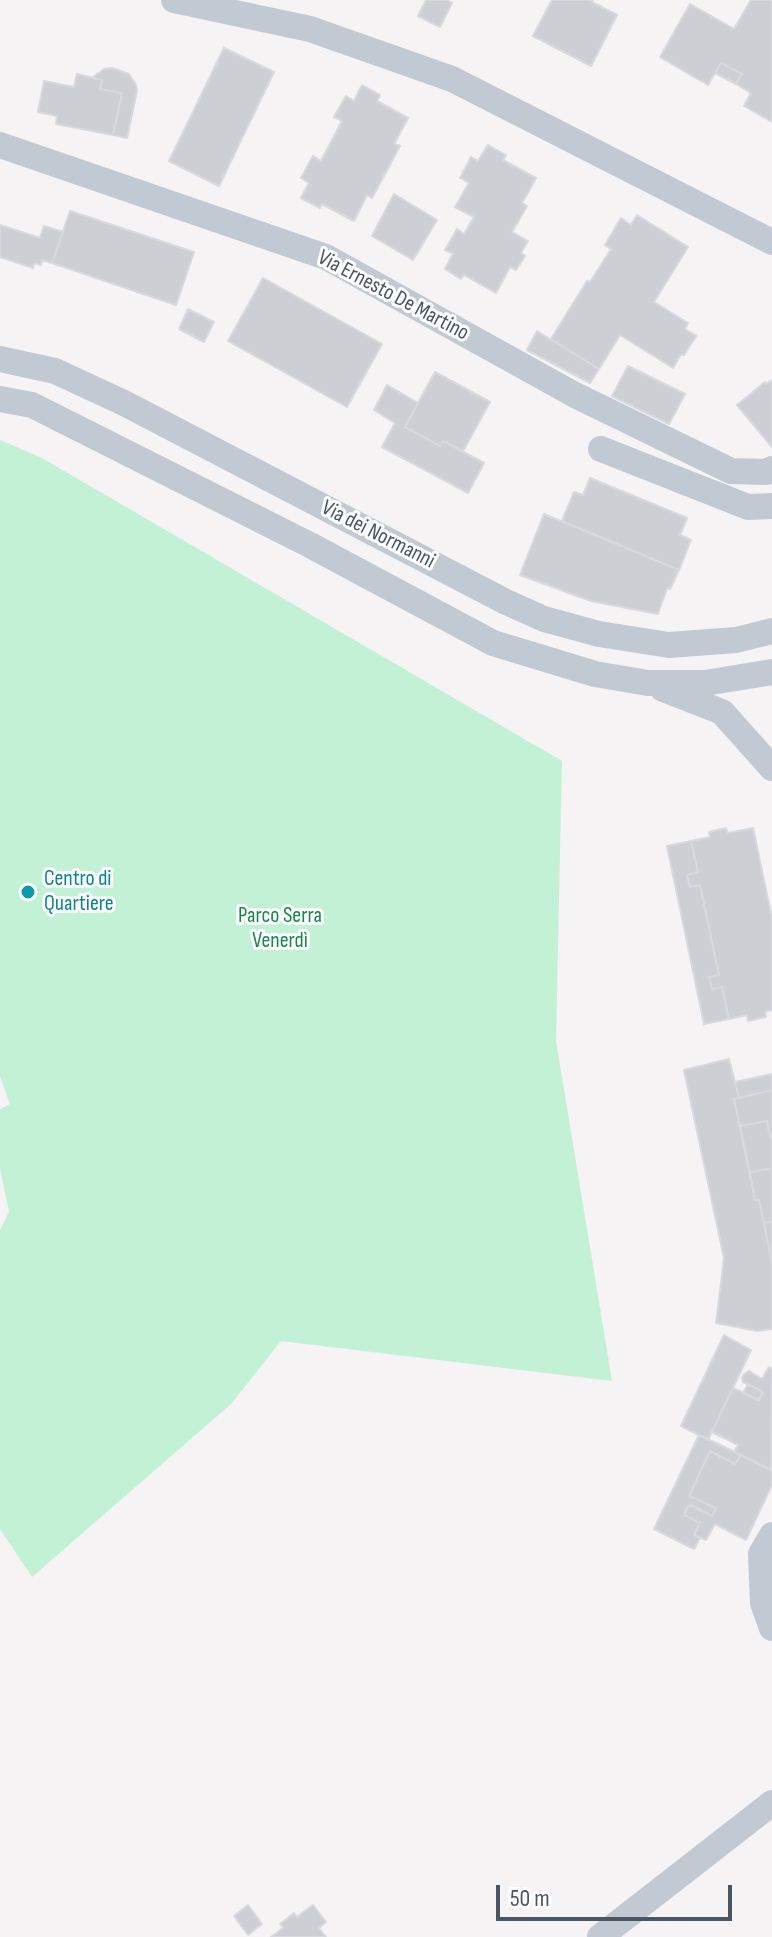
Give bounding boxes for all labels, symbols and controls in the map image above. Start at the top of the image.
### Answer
street label: Via Ernesto De Martino [313,245,473,347]
street label: Via dei Normanni [317,495,439,575]
place label: Centro di Quartiere [44,866,114,918]
marker: Centro di Quartiere [19,883,37,901]
park label: Parco Serra Venerdì [238,903,322,954]
scale bar [500,1869,736,1919]
text: 50 m [510,1884,550,1913]

